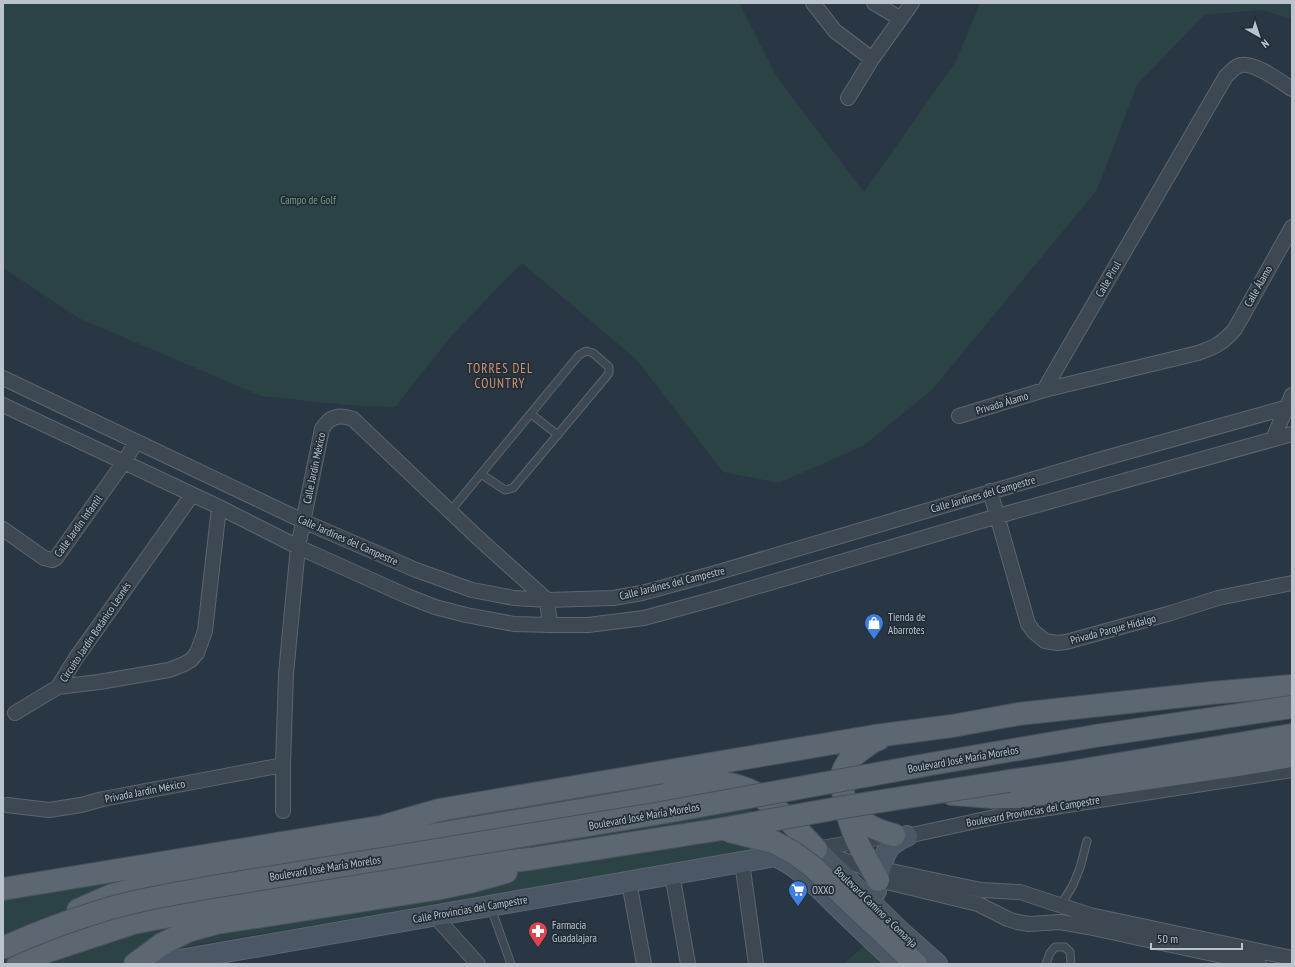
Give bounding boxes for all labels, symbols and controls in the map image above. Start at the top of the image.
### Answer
north arrow [1239,16,1279,56]
text: N [1259,36,1272,51]
park label: Campo de Golf [280,193,337,207]
street label: Calle Pirul [1092,258,1124,299]
street label: Calle Álamo [1241,263,1275,309]
district label: TORRES DEL COUNTRY [467,360,533,392]
street label: Privada Álamo [974,388,1030,418]
street label: Calle Jardín México [300,431,328,505]
street label: Calle Jardines del Campestre [929,472,1037,516]
street label: Calle Jardín Infantil [51,492,105,560]
street label: Calle Jardines del Campestre [296,512,401,569]
street label: Calle Jardines del Campestre [618,563,727,603]
street label: Circuito Jardín Botánico Leonés [56,579,134,685]
place label: Tienda de Abarrotes [888,610,926,637]
street label: Privada Parque Hidalgo [1069,611,1158,647]
shop icon: Tienda de Abarrotes [863,612,885,640]
street label: Boulevard José María Morelos [906,742,1020,776]
street label: Privada Jardín México [104,776,187,806]
street label: Boulevard Provincias del Campestre [965,792,1101,830]
street label: Boulevard José María Morelos [587,799,701,833]
street label: Boulevard José María Morelos [268,852,382,884]
street label: Boulevard Camino a Comanja [831,864,921,950]
supermarket icon: OXXO [787,879,809,907]
place label: OXXO [812,883,834,897]
street label: Calle Provincias del Campestre [412,892,529,926]
place label: Farmacia Guadalajara [552,918,597,945]
pharmacy icon: Farmacia Guadalajara [527,920,549,948]
scale bar [1151,925,1242,951]
text: 50 m [1157,931,1178,946]

